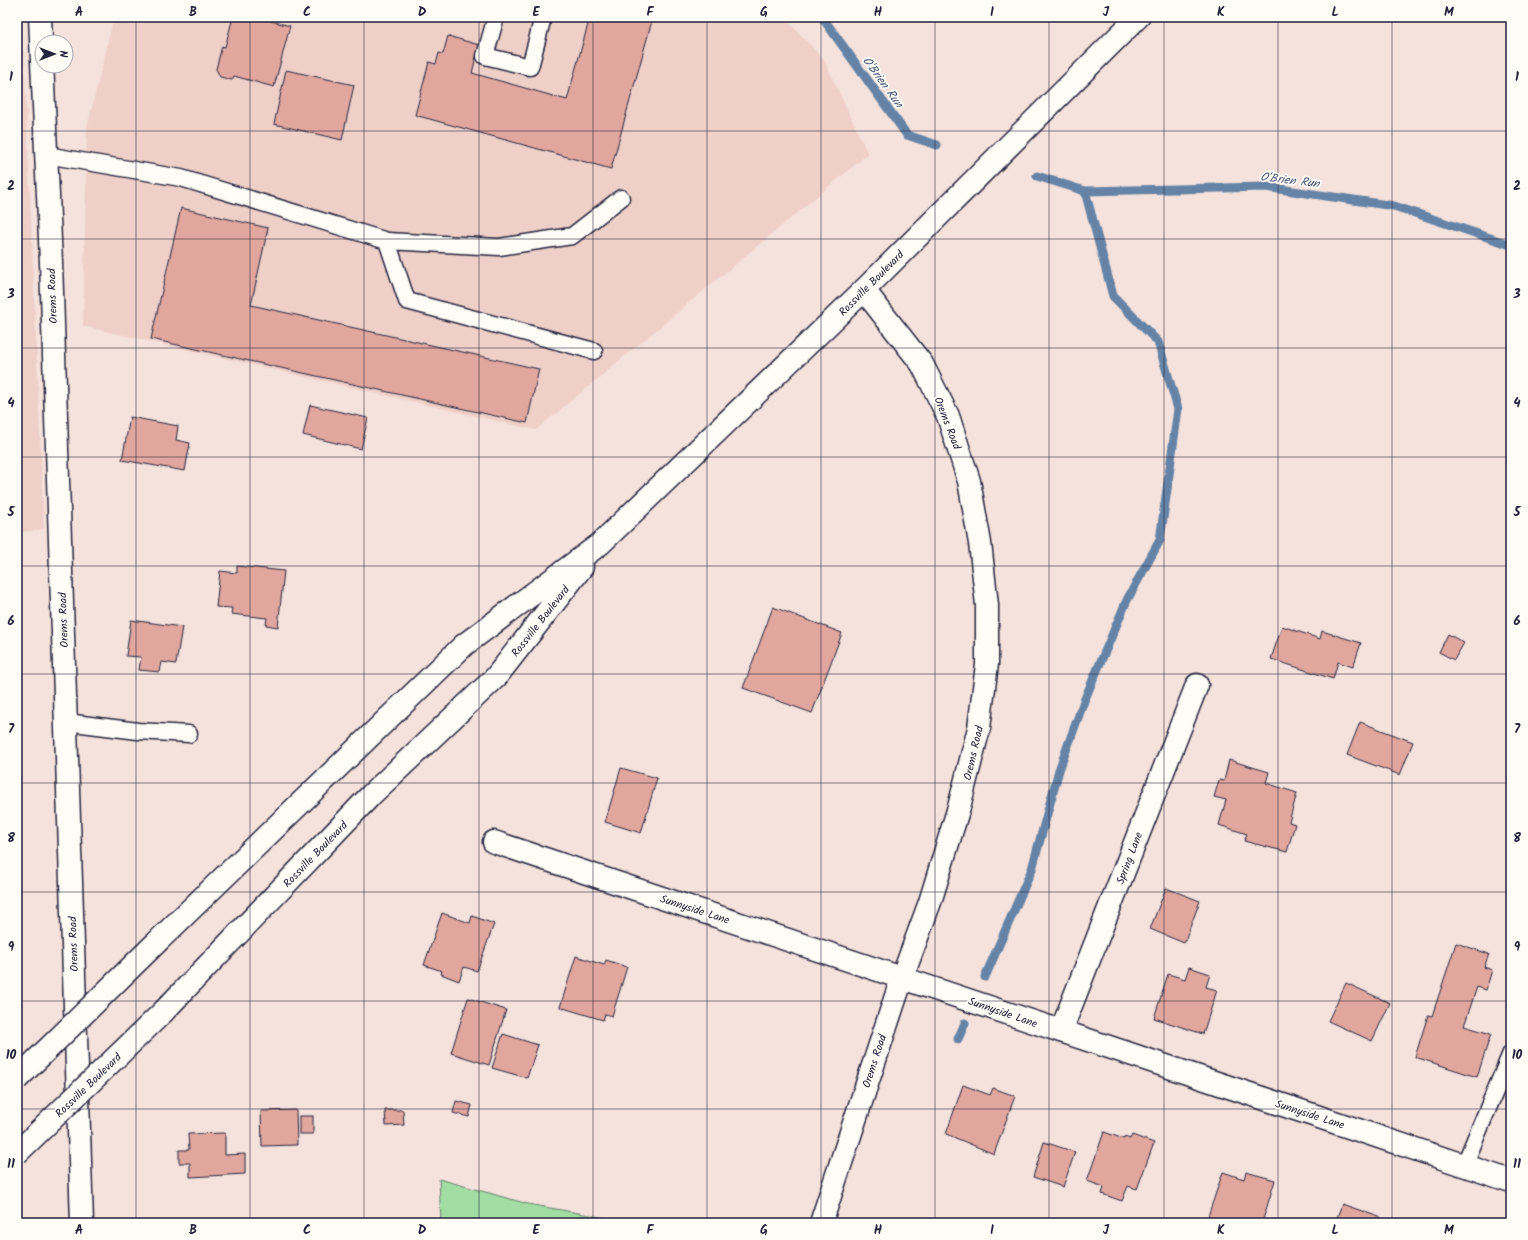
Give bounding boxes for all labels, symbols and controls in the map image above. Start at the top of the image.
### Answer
text: A [75,2,83,23]
text: B [189,2,197,23]
text: C [303,2,311,23]
text: D [418,2,427,23]
text: E [532,2,540,23]
text: F [646,2,654,23]
text: G [760,2,768,23]
text: H [874,2,883,23]
text: I [990,2,994,23]
text: J [1103,2,1110,23]
text: K [1217,2,1225,23]
text: L [1331,2,1339,23]
text: M [1444,2,1454,23]
north arrow [34,34,74,74]
text: N [54,51,72,58]
water label: O'Brien Run [857,53,909,113]
text: 1 [9,67,13,88]
text: 1 [1515,67,1519,88]
water label: O'Brien Run [1259,167,1322,194]
text: 2 [7,176,15,197]
text: 2 [1513,176,1521,197]
street label: Rossville Boulevard [835,246,909,321]
street label: Orems Road [43,268,63,324]
text: 3 [6,284,15,305]
text: 3 [1512,284,1521,305]
text: 4 [7,393,15,414]
text: 4 [1513,393,1521,414]
street label: Orems Road [929,394,966,453]
text: 5 [7,502,16,523]
text: 5 [1513,502,1522,523]
street label: Rossville Boulevard [507,582,575,661]
street label: Orems Road [54,592,74,648]
text: 6 [7,611,15,632]
text: 6 [1513,611,1521,632]
text: 7 [8,719,15,740]
text: 7 [1514,719,1521,740]
street label: Orems Road [959,724,989,782]
street label: Rossville Boulevard [279,817,353,892]
text: 8 [7,828,15,849]
text: 8 [1513,828,1521,849]
street label: Spring Lane [1112,829,1148,887]
street label: Sunnyside Lane [658,890,732,930]
street label: Orems Road [64,916,84,972]
text: 9 [8,937,15,958]
text: 9 [1514,937,1521,958]
street label: Sunnyside Lane [966,993,1040,1033]
street label: Orems Road [858,1032,892,1090]
text: 10 [6,1045,17,1066]
text: 10 [1512,1045,1523,1066]
street label: Rossville Boulevard [51,1049,126,1122]
street label: Sunnyside Lane [1273,1095,1347,1135]
text: 11 [7,1154,15,1175]
text: 11 [1513,1154,1521,1175]
text: A [75,1220,83,1240]
text: B [189,1220,197,1240]
text: C [303,1220,311,1240]
text: D [418,1220,427,1240]
text: E [532,1220,540,1240]
text: F [646,1220,654,1240]
text: G [760,1220,768,1240]
text: H [874,1220,883,1240]
text: I [990,1220,994,1240]
text: J [1103,1220,1110,1240]
text: K [1217,1220,1225,1240]
text: L [1331,1220,1339,1240]
text: M [1444,1220,1454,1240]

